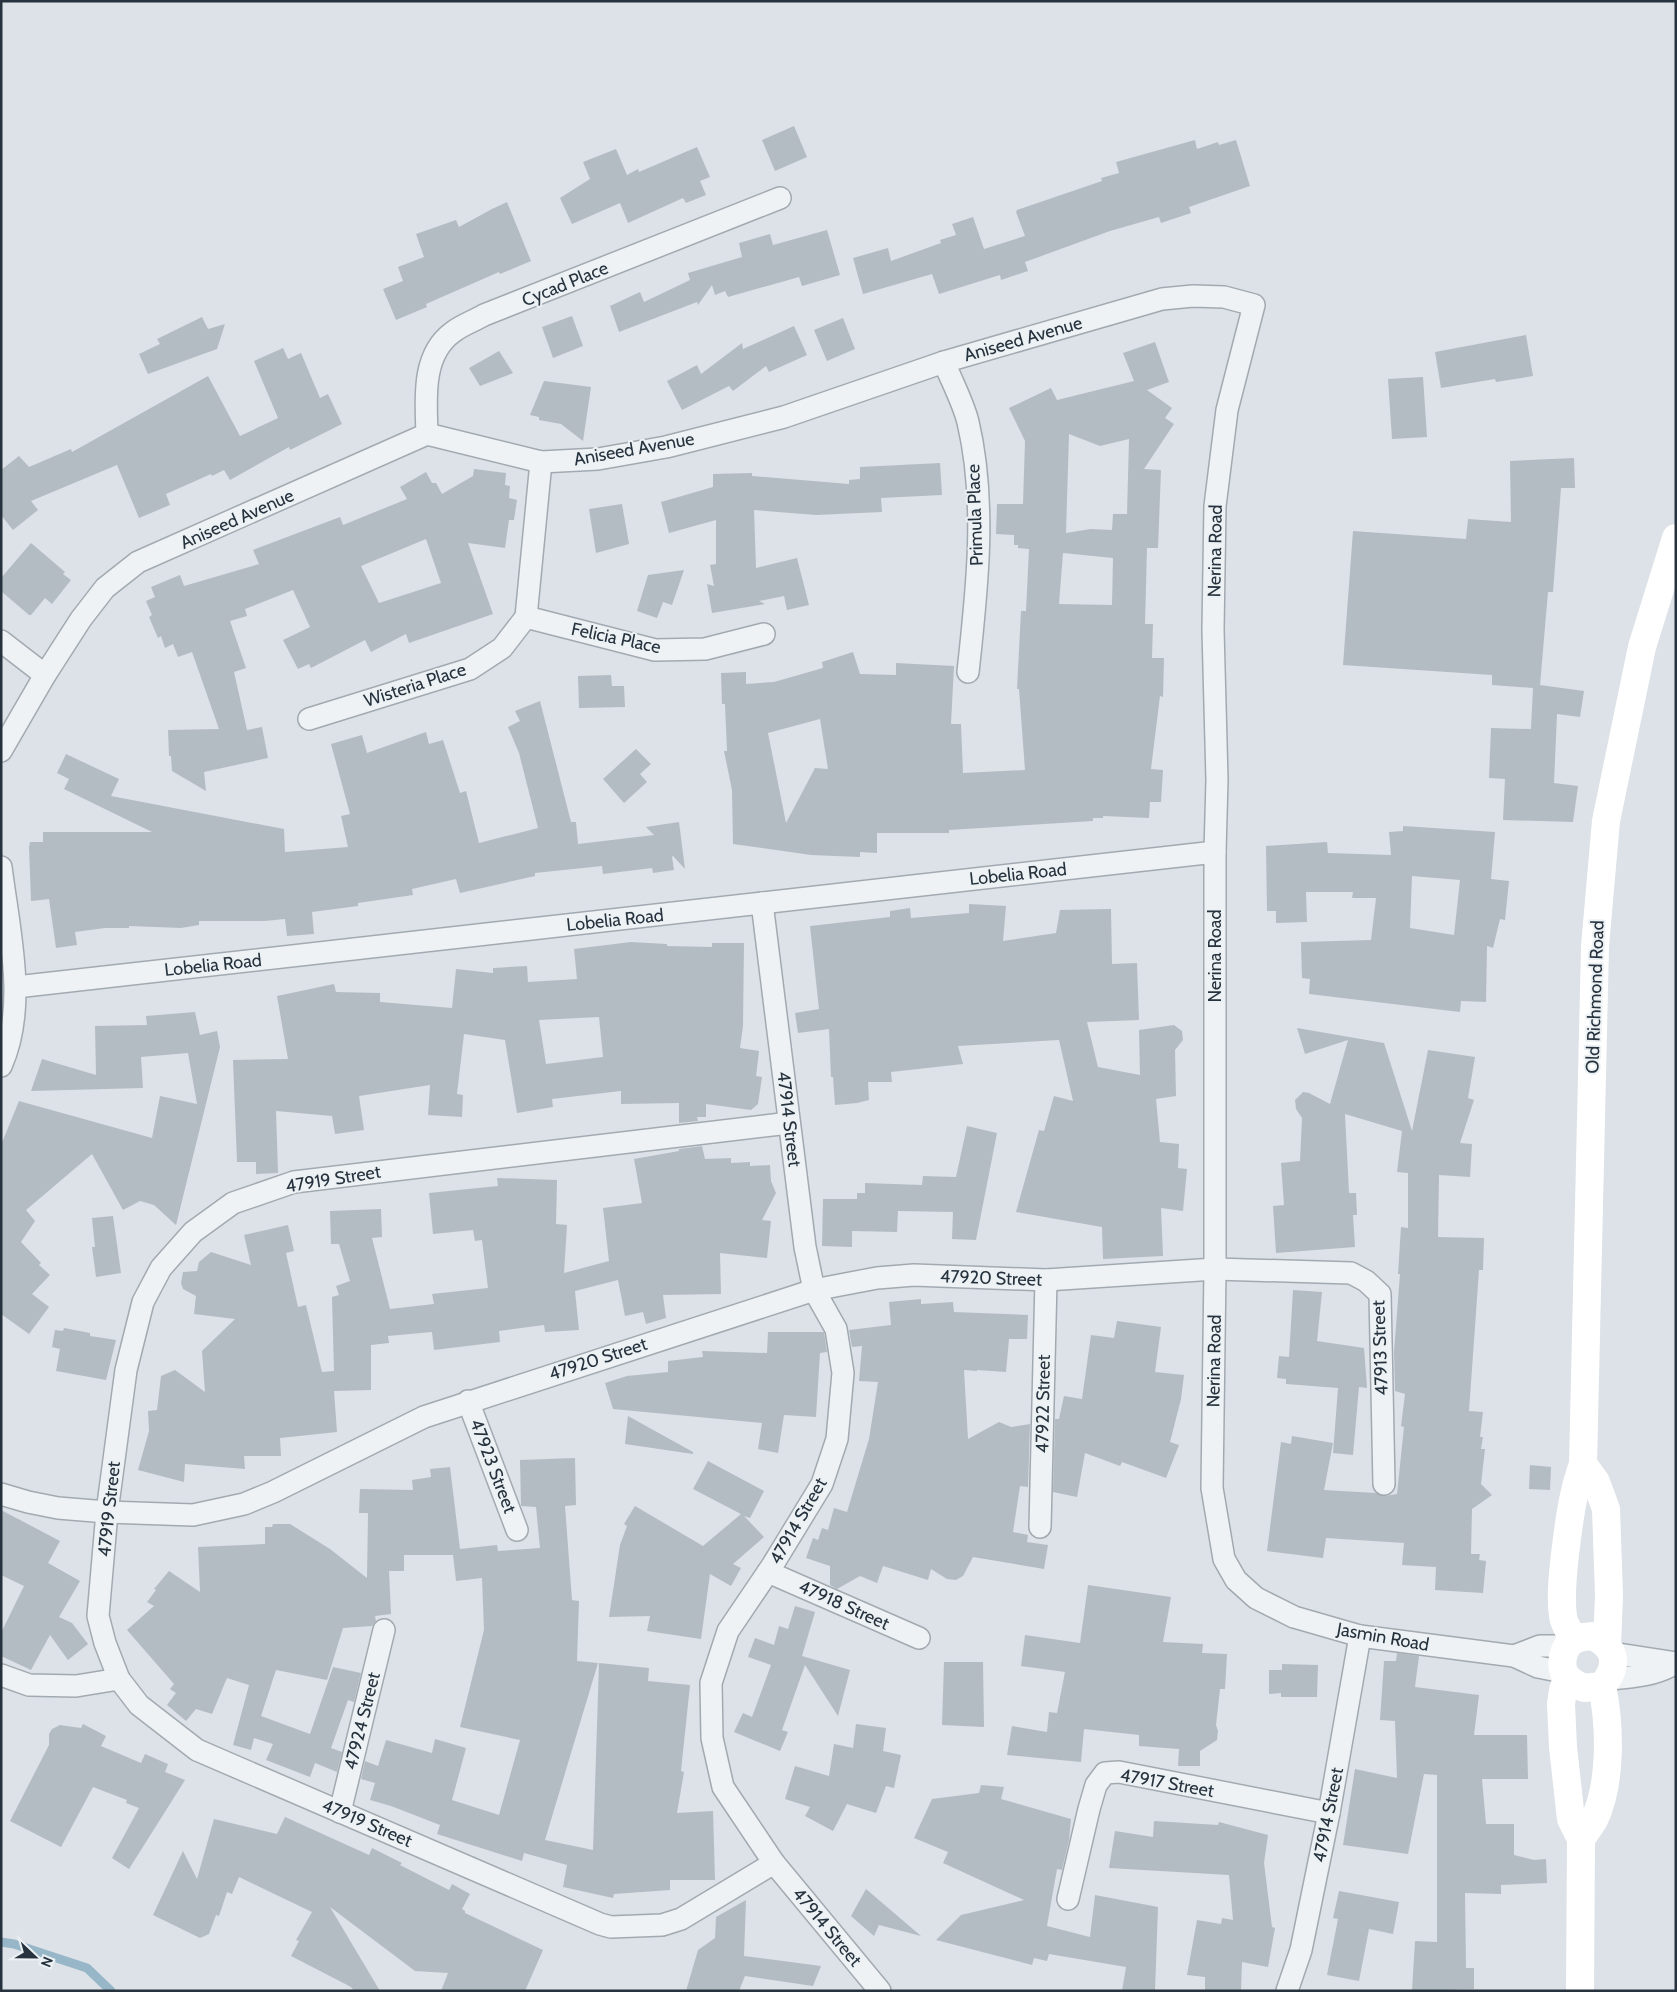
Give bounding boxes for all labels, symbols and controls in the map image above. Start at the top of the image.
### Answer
street label: Cycad Place [519,257,611,311]
street label: Aniseed Avenue [961,312,1085,366]
street label: Aniseed Avenue [572,428,696,470]
street label: Primula Place [962,464,988,566]
street label: Aniseed Avenue [177,484,297,554]
street label: Nerina Road [1203,504,1227,598]
street label: Felicia Place [569,618,663,658]
street label: Wisteria Place [361,658,469,712]
street label: Lobelia Road [968,858,1068,890]
street label: Lobelia Road [565,904,665,936]
street label: Nerina Road [1204,910,1226,1002]
street label: Old Richmond Road [1581,920,1609,1074]
street label: Lobelia Road [163,949,263,981]
street label: 47914 Street [772,1070,806,1168]
street label: 47919 Street [284,1161,382,1197]
street label: 47920 Street [940,1265,1042,1291]
street label: 47913 Street [1367,1300,1393,1396]
street label: Nerina Road [1202,1314,1226,1408]
street label: 47920 Street [546,1333,650,1385]
street label: 47922 Street [1031,1354,1055,1454]
street label: 47923 Street [465,1416,521,1516]
street label: 47919 Street [93,1460,125,1558]
street label: 47914 Street [764,1474,832,1568]
street label: 47918 Street [795,1575,893,1635]
street label: Jasmin Road [1334,1618,1431,1656]
street label: 47924 Street [339,1670,385,1772]
street label: 47917 Street [1118,1764,1216,1802]
street label: 47914 Street [1308,1766,1348,1864]
street label: 47919 Street [318,1794,416,1852]
street label: 47914 Street [788,1883,866,1971]
north arrow [10,1932,60,1982]
text: N [37,1954,57,1970]

